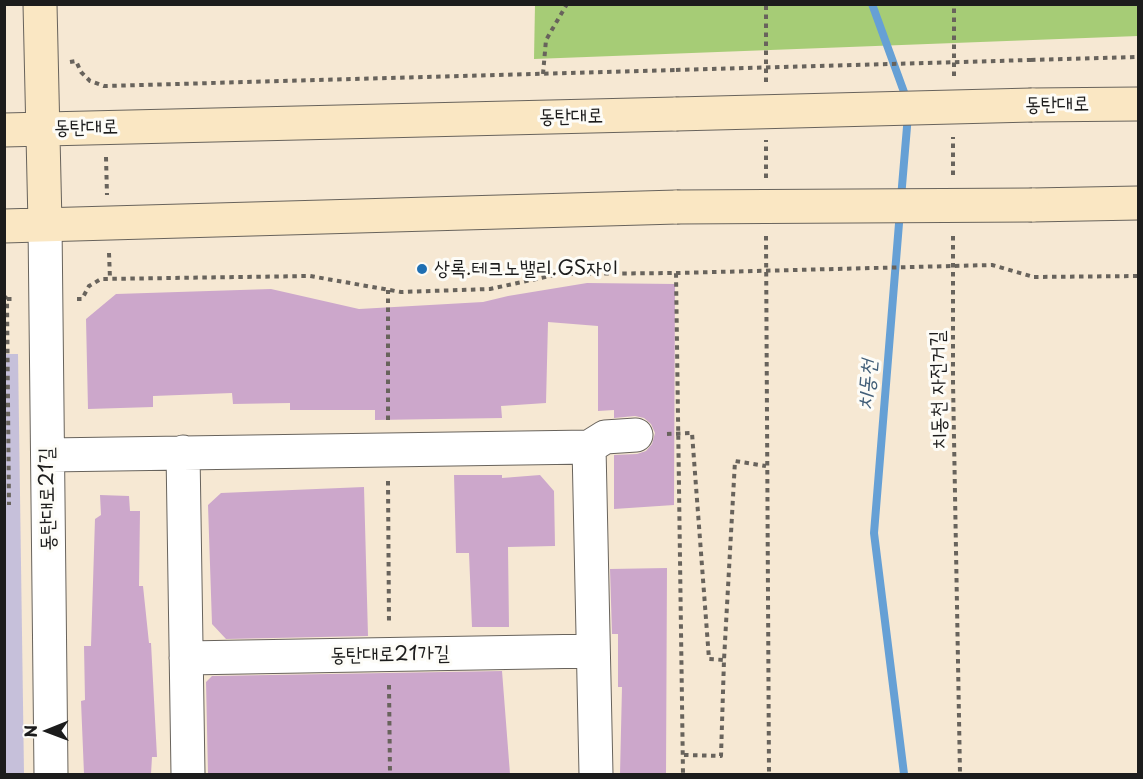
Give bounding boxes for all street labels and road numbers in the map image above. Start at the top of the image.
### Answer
street label: 동탄대로 [1025,92,1089,118]
street label: 동탄대로 [539,104,603,130]
street label: 동탄대로 [54,115,118,141]
street label: 치동천 자전거길 [926,330,952,450]
street label: 동탄대로21길 [35,447,61,551]
street label: 동탄대로21가길 [330,642,450,668]

